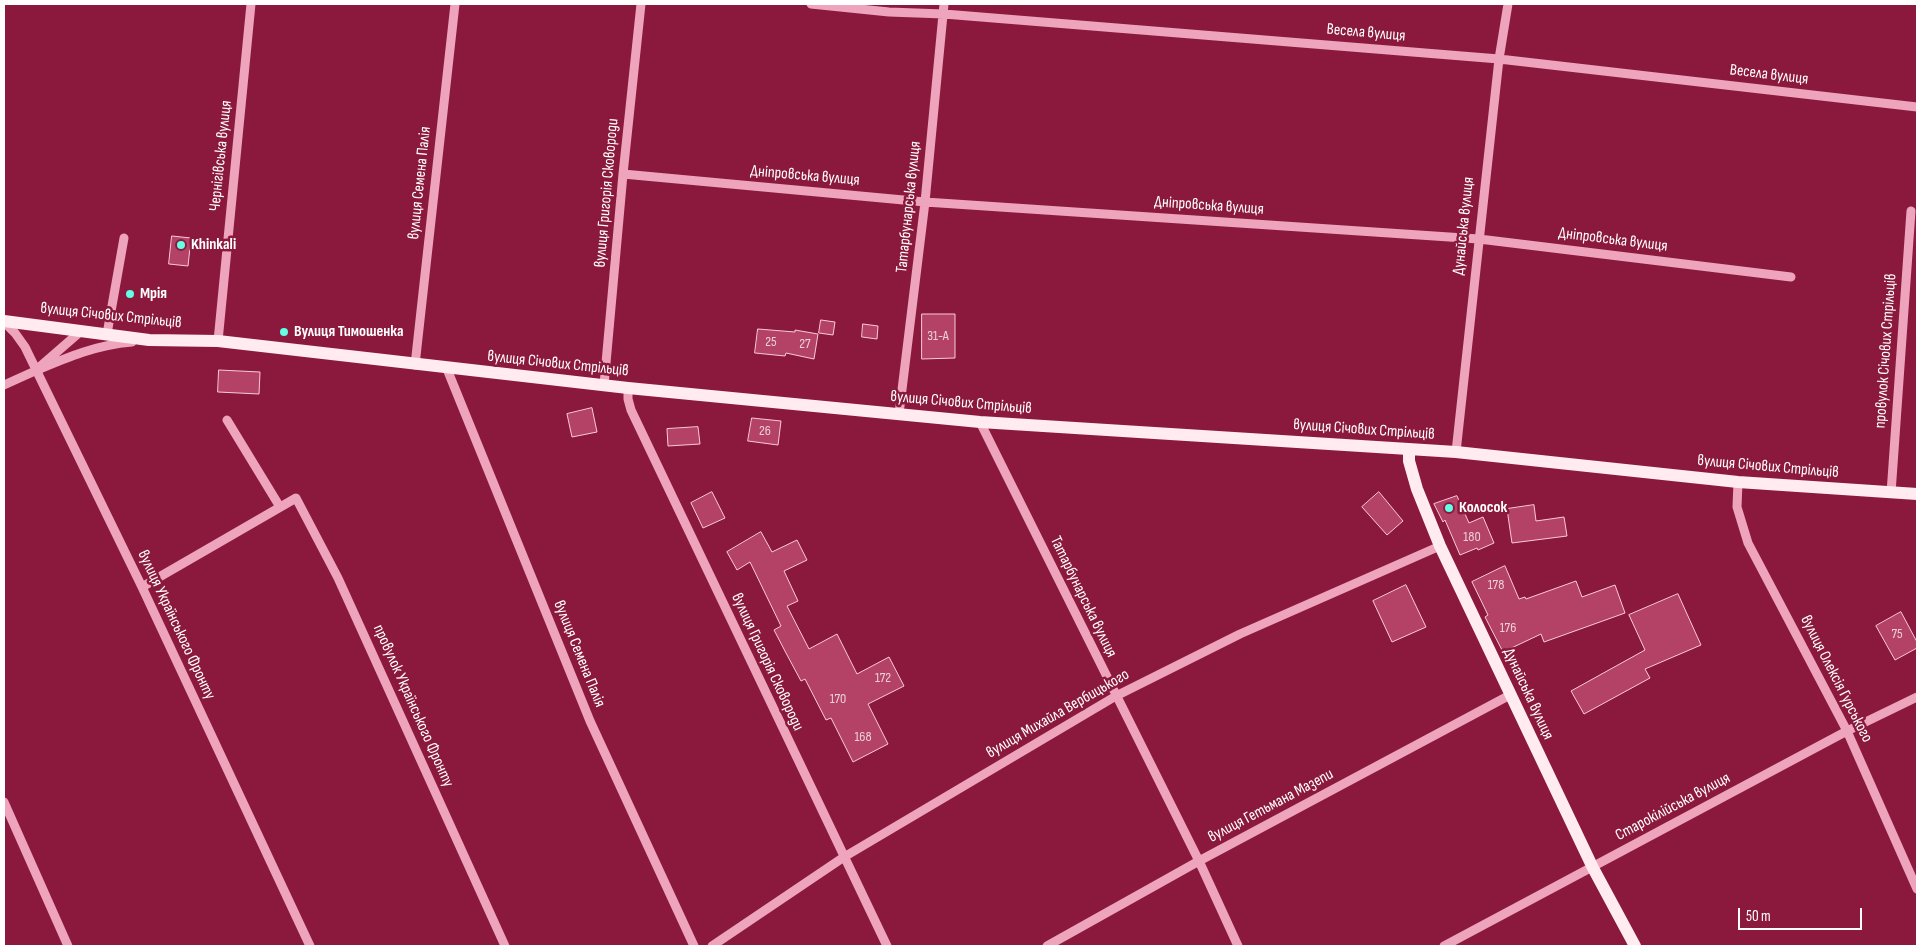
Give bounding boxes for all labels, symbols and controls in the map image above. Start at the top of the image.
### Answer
street label: Весела вулиця [1326,20,1406,46]
street label: Весела вулиця [1729,61,1809,89]
street label: Чернігівська вулиця [206,100,236,212]
street label: вулиця Григорія Сковороди [591,118,623,268]
street label: вулиця Семена Палія [405,126,435,240]
street label: Татарбунарська вулиця [893,140,925,274]
street label: Дніпровська вулиця [750,162,860,190]
street label: Дунайська вулиця [1449,176,1479,276]
street label: Дніпровська вулиця [1154,193,1264,219]
street label: Дніпровська вулиця [1557,224,1669,256]
place label: Khinkali [191,235,236,255]
marker: Khinkali [175,239,187,251]
street label: провулок Січових Стрільців [1871,273,1901,429]
place label: Мрія [140,284,167,304]
marker: Мрія [124,288,136,300]
street label: вулиця Січових Стрільців [39,299,183,333]
place label: Вулиця Тимошенка [294,322,403,342]
marker: Вулиця Тимошенка [278,326,290,338]
house number: 31-А [927,328,949,344]
house number: 25 [765,334,777,350]
house number: 27 [799,336,811,352]
street label: вулиця Січових Стрільців [486,347,630,381]
street label: вулиця Січових Стрільців [890,387,1032,419]
street label: вулиця Січових Стрільців [1293,415,1435,445]
house number: 26 [759,423,771,439]
street label: вулиця Січових Стрільців [1697,451,1839,483]
place label: Колосок [1459,498,1507,518]
marker: Колосок [1443,502,1455,514]
house number: 180 [1463,529,1481,545]
street label: Татарбунарська вулиця [1045,533,1121,661]
street label: вулиця Українського Фронту [133,547,219,703]
house number: 178 [1488,577,1504,593]
street label: вулиця Григорія Сковороди [727,590,807,734]
street label: вулиця Семена Палія [549,598,609,710]
street label: вулиця Олексія Гурського [1796,612,1876,746]
house number: 176 [1500,620,1516,636]
street label: провулок Українського Фронту [368,622,458,790]
house number: 75 [1891,626,1903,642]
street label: Дунайська вулиця [1498,645,1558,743]
street label: вулиця Михайла Вербицького [983,665,1133,763]
house number: 172 [875,670,891,686]
house number: 170 [830,691,846,707]
house number: 168 [854,729,872,745]
street label: вулиця Гетьмана Мазепи [1205,765,1337,847]
street label: Старокілійська вулиця [1612,769,1734,845]
scale bar [1741,898,1865,930]
text: 50 m [1746,907,1771,926]

